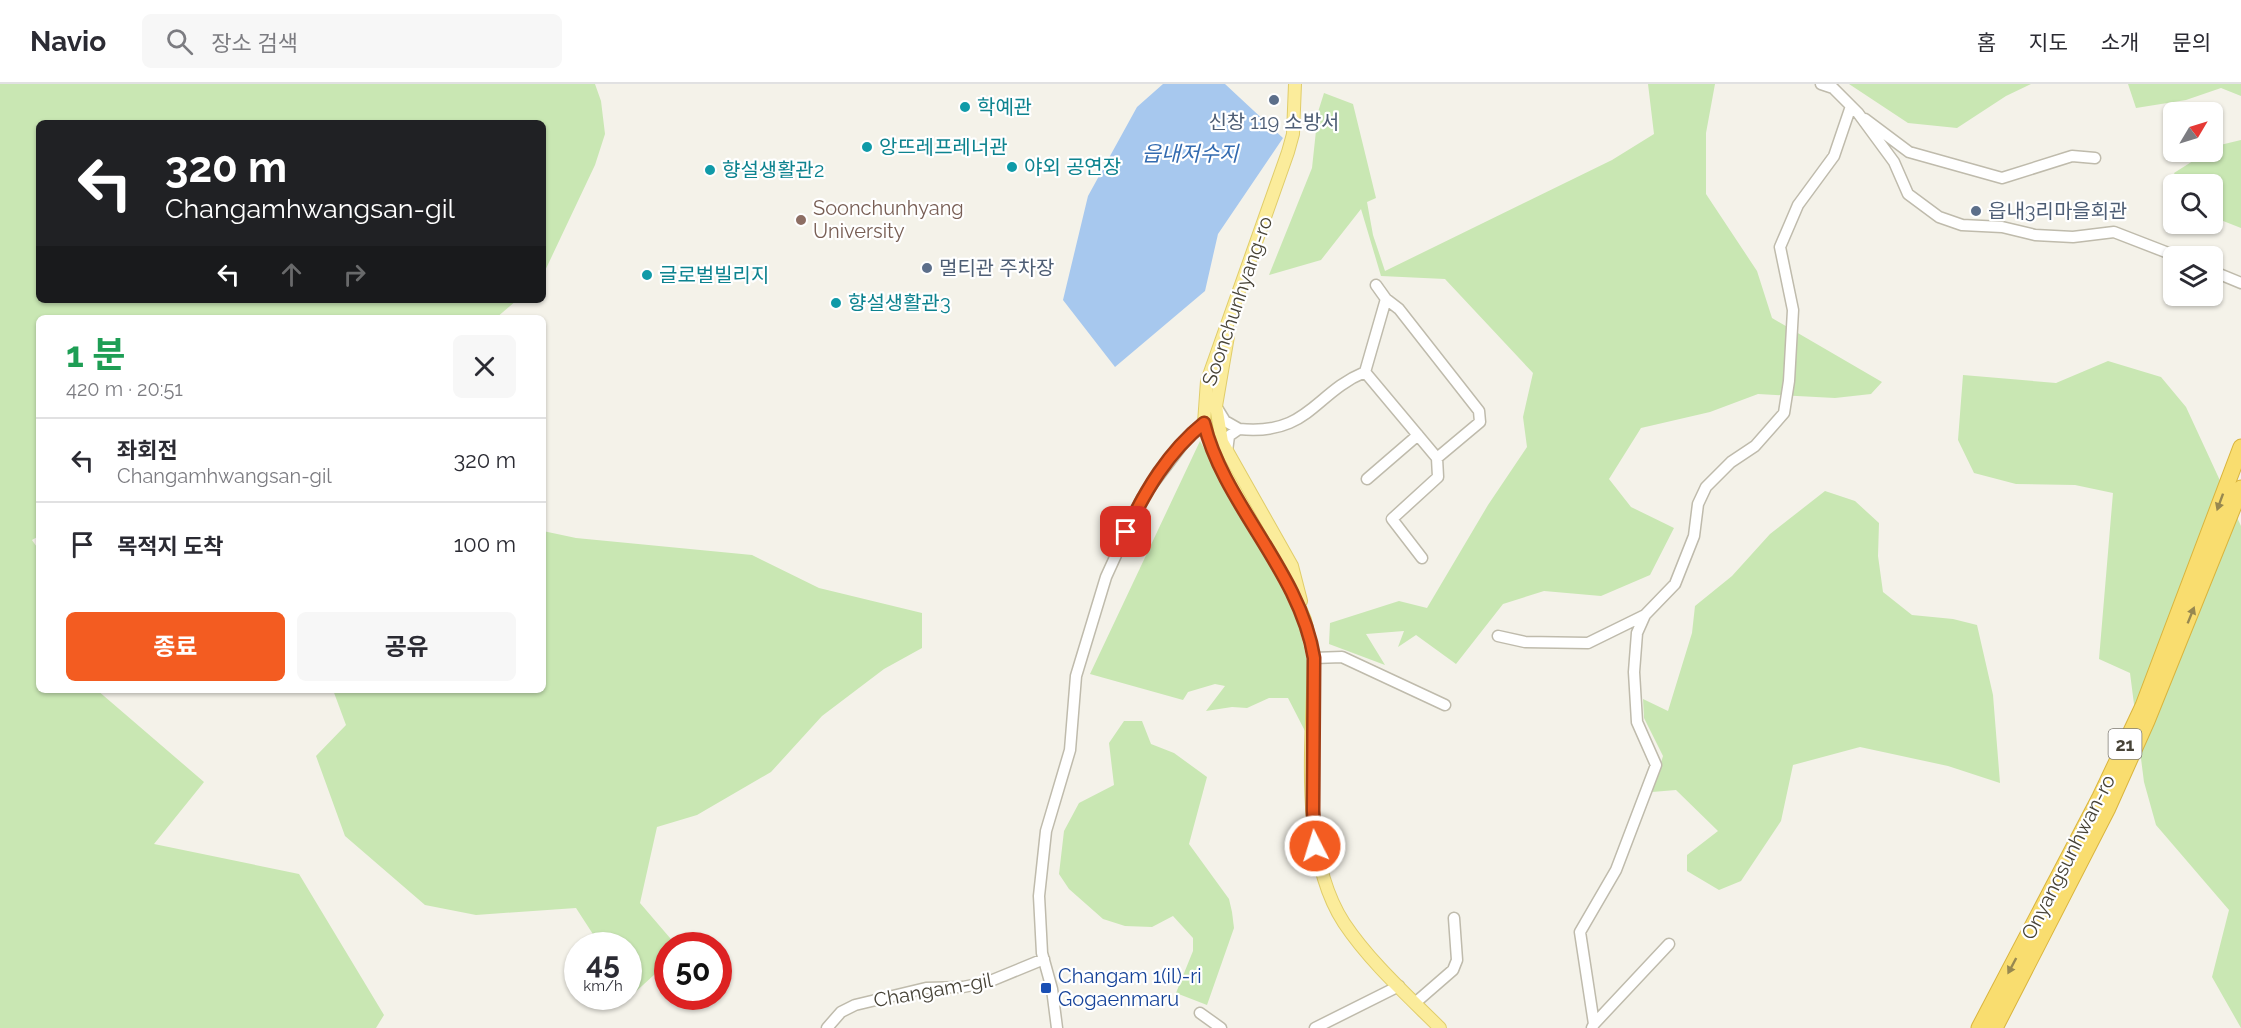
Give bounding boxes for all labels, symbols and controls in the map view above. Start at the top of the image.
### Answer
search box [142,14,562,68]
text: Navio [30,25,106,58]
icon: search [163,25,196,58]
text: 장소 검색 [211,30,298,56]
text: 홈 [1977,30,1996,55]
text: 지도 [2029,30,2068,55]
text: 소개 [2101,30,2139,55]
text: 문의 [2172,30,2211,55]
marker: 신창 119 소방서 [1267,93,1281,107]
place label: 학예관 [977,95,1032,119]
marker: 학예관 [958,100,972,114]
north arrow [2163,102,2223,162]
map controls [2163,102,2223,306]
place label: 신창 119 소방서 [1208,110,1340,134]
place label: 앙뜨레프레너관 [879,135,1008,159]
marker: 앙뜨레프레너관 [860,140,874,154]
water label: 읍내저수지 [1142,141,1240,166]
text: 320 m [165,143,287,192]
icon: left [66,144,144,222]
place label: 야외 공연장 [1024,155,1121,179]
place label: 향설생활관2 [722,158,824,182]
marker: 야외 공연장 [1005,160,1019,174]
marker: 향설생활관2 [703,163,717,177]
button: search [2163,174,2223,234]
text: Changamhwangsan-gil [165,193,455,224]
place label: Soonchunhyang University [813,196,964,243]
place label: 읍내3리마을회관 [1988,199,2127,223]
marker: 읍내3리마을회관 [1969,204,1983,218]
marker: Soonchunhyang University [794,213,808,227]
street label: Soonchunhyang-ro [1197,213,1277,389]
button: layers [2163,246,2223,306]
place label: 멀티관 주차장 [939,256,1055,280]
icon: left [212,258,245,291]
icon: ahead [275,258,308,291]
icon: right [338,258,371,291]
marker: 멀티관 주차장 [920,261,934,275]
place label: 글로벌빌리지 [659,263,769,287]
marker: 글로벌빌리지 [640,268,654,282]
place label: 향설생활관3 [848,291,951,315]
marker: 향설생활관3 [829,296,843,310]
text: 1 분 [66,333,126,375]
button: close [453,335,516,398]
text: 420 m · 20:51 [66,377,183,401]
text: 좌회전 [117,437,178,463]
icon: left [66,444,99,477]
text: 320 m [453,447,516,473]
text: Changamhwangsan-gil [117,464,332,488]
one-way arrow [2215,493,2225,511]
pin [1100,506,1151,557]
icon: arrive [1109,515,1142,548]
icon: arrive [66,528,99,561]
text: 100 m [454,531,516,557]
text: 목적지 도착 [117,533,223,559]
one-way arrow [2187,606,2196,624]
button: 종료 [66,612,285,681]
button: 공유 [297,612,516,681]
road number: 21 [2108,729,2142,759]
street label: Onyangsunhwan-ro [2016,770,2120,944]
position arrow [1283,814,1347,878]
speed limit sign: 50 [654,932,732,1010]
text: 45 [586,946,620,981]
one-way arrow [2007,958,2017,975]
place label: Changam 1(il)-ri Gogaenmaru [1058,964,1202,1011]
street label: Changam-gil [872,968,995,1012]
text: km/h [583,977,623,995]
marker: Changam 1(il)-ri Gogaenmaru [1039,981,1053,995]

